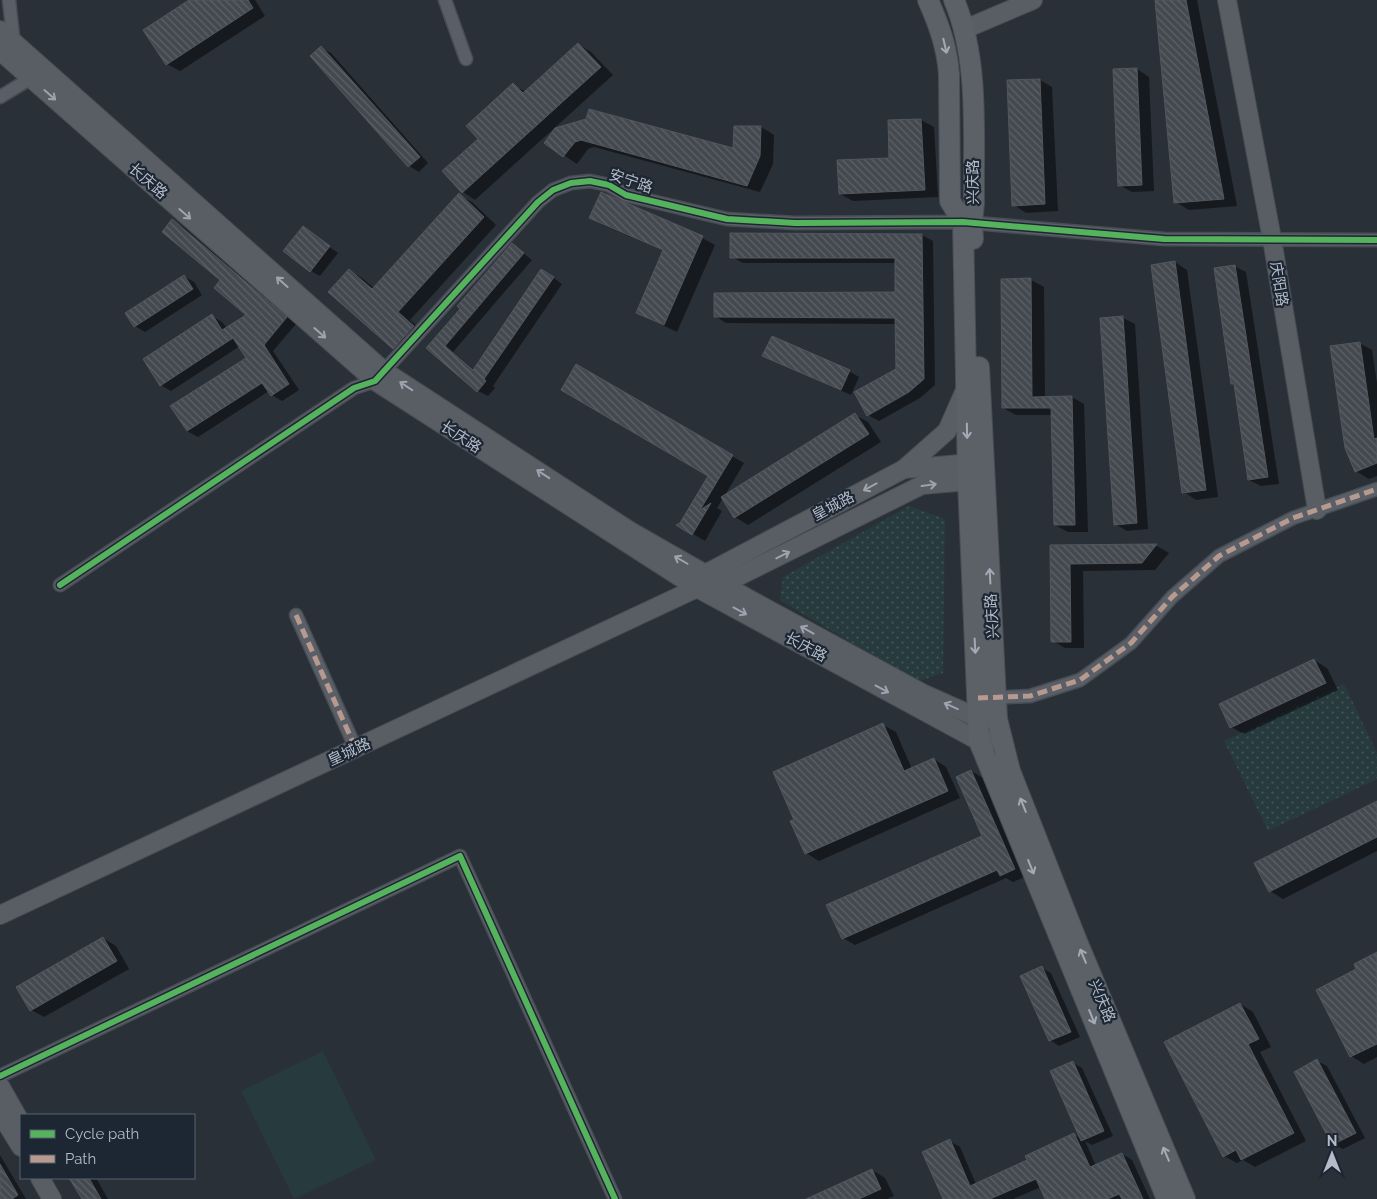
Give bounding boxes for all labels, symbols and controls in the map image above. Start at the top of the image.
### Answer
one-way arrow [941,37,950,53]
one-way arrow [44,89,57,100]
street label: 长庆路 [125,159,171,203]
street label: 兴庆路 [964,159,982,205]
street label: 安宁路 [607,165,655,197]
one-way arrow [179,208,192,220]
street label: 庆阳路 [1267,260,1291,308]
one-way arrow [276,276,289,288]
one-way arrow [313,327,326,339]
one-way arrow [400,381,414,391]
street label: 长庆路 [437,417,485,457]
one-way arrow [962,422,972,439]
one-way arrow [536,469,550,479]
one-way arrow [920,479,936,489]
one-way arrow [863,483,878,492]
street label: 皇城路 [809,487,857,525]
one-way arrow [775,549,790,559]
one-way arrow [674,555,689,564]
one-way arrow [985,569,994,585]
street label: 兴庆路 [982,593,1002,639]
one-way arrow [732,606,747,616]
one-way arrow [800,625,815,634]
street label: 长庆路 [782,628,830,666]
one-way arrow [971,638,980,654]
one-way arrow [875,684,889,694]
one-way arrow [944,700,959,710]
street label: 皇城路 [325,734,373,770]
one-way arrow [1018,797,1027,813]
one-way arrow [1026,859,1036,874]
one-way arrow [1078,948,1087,963]
street label: 兴庆路 [1085,977,1119,1025]
one-way arrow [1088,1009,1098,1024]
legend [20,1114,195,1179]
text: Cycle path [65,1125,139,1143]
north arrow [1307,1129,1357,1179]
text: N [1327,1133,1337,1149]
one-way arrow [1160,1147,1170,1162]
text: Path [65,1150,96,1168]

